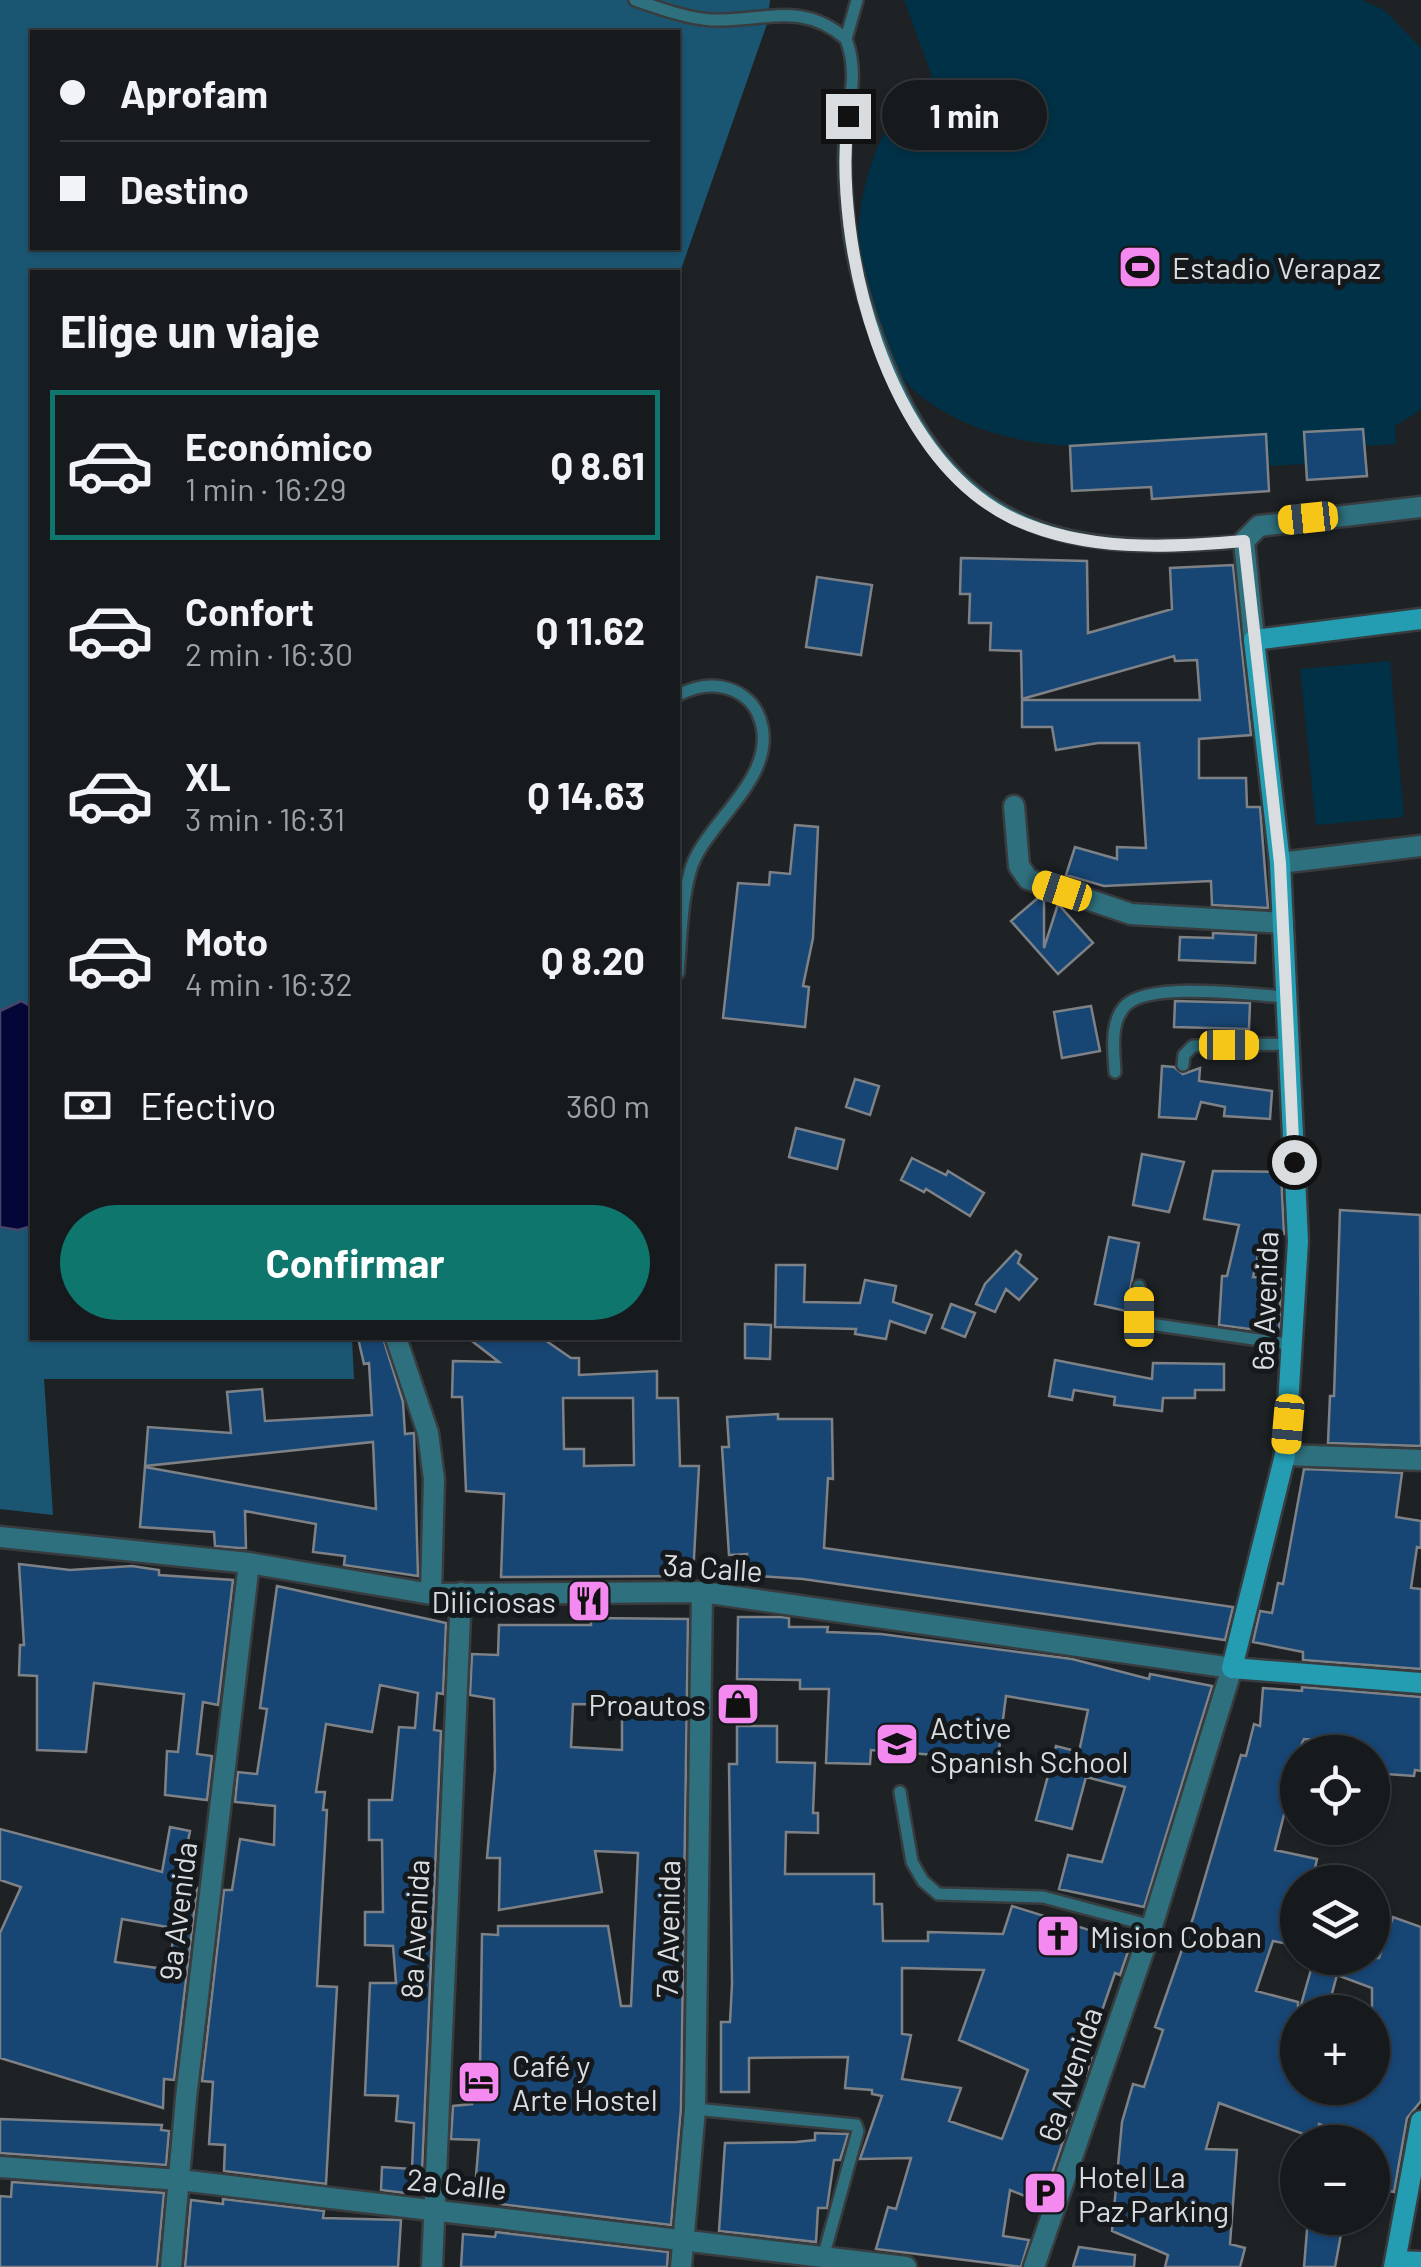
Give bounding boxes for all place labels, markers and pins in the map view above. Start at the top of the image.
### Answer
sports icon: Estadio Verapaz [1117,244,1163,290]
place label: Estadio Verapaz [1172,249,1381,285]
restaurant icon: Diliciosas [566,1578,612,1624]
place label: Diliciosas [431,1583,556,1619]
shop icon: Proautos [715,1681,761,1727]
place label: Proautos [588,1686,706,1722]
place label: Active Spanish School [930,1709,1129,1779]
school or university icon: Active Spanish School [874,1721,920,1767]
church icon: Mision Coban [1035,1913,1081,1959]
place label: Mision Coban [1090,1918,1262,1954]
place label: Café y Arte Hostel [512,2047,658,2117]
hotel icon: Café y Arte Hostel [456,2059,502,2105]
place label: Hotel La Paz Parking [1078,2158,1229,2228]
parking icon: Hotel La Paz Parking [1022,2170,1068,2216]

